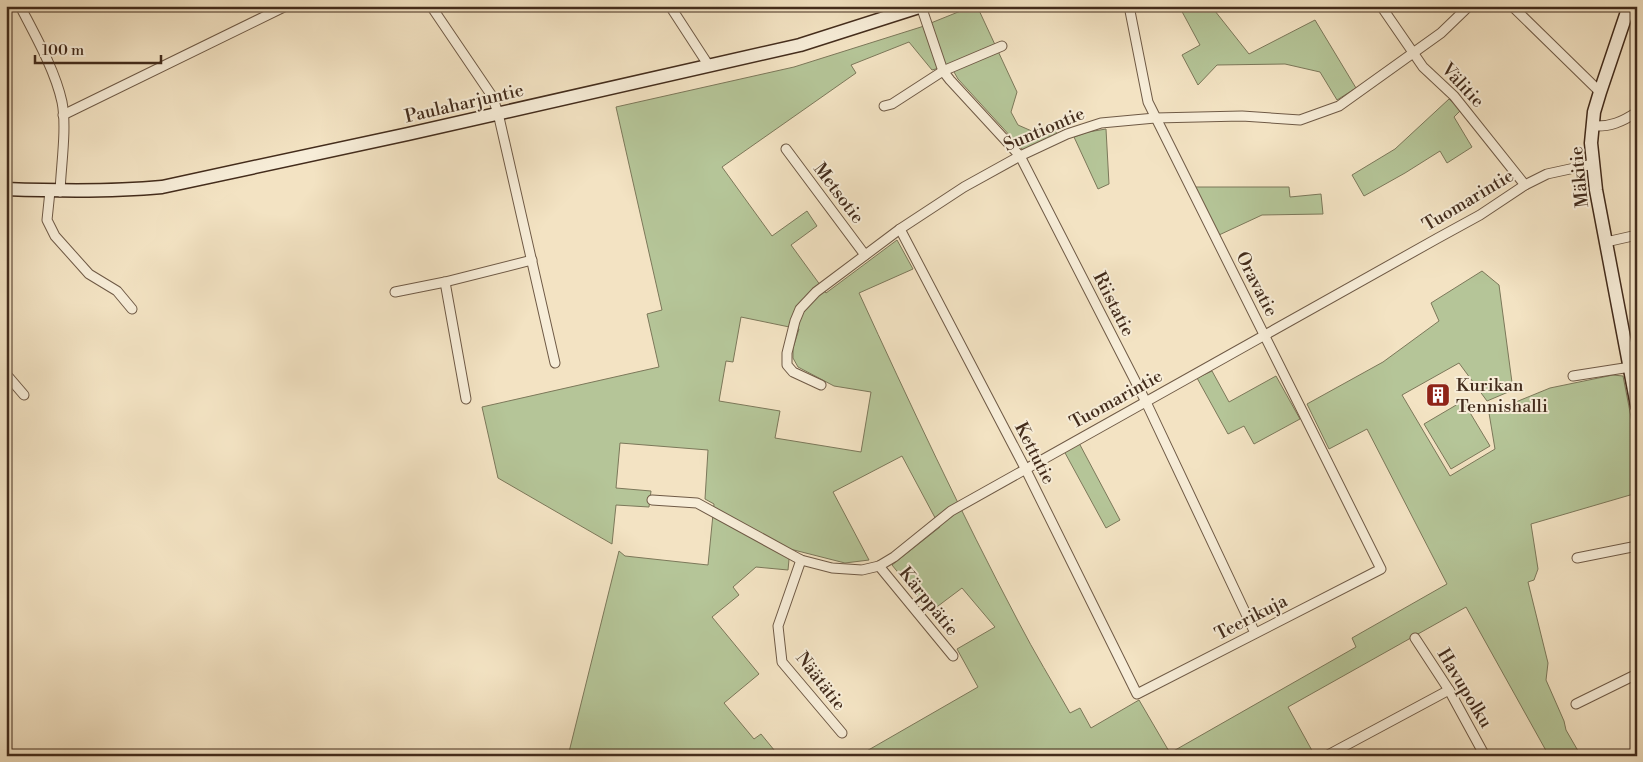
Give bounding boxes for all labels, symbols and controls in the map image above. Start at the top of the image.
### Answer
scale bar [35,32,161,64]
text: 100 m [42,41,84,60]
street label: Välitie [1436,57,1489,113]
street label: Paulaharjuntie [402,79,526,128]
street label: Suntiontie [1000,102,1088,157]
street label: Mäkitie [1565,145,1594,209]
street label: Metsotie [808,158,869,228]
street label: Tuomarintie [1418,164,1518,237]
street label: Oravatie [1230,248,1283,321]
street label: Riistatie [1088,268,1140,340]
street label: Tuomarintie [1066,364,1167,434]
place label: Kurikan Tennishalli [1456,374,1548,418]
building icon: Kurikan Tennishalli [1425,382,1451,408]
street label: Kettutie [1009,418,1060,488]
street label: Kärppätie [894,562,964,641]
street label: Teerikuja [1211,589,1292,646]
street label: Havupolku [1432,644,1498,733]
street label: Näätätie [790,647,851,715]

